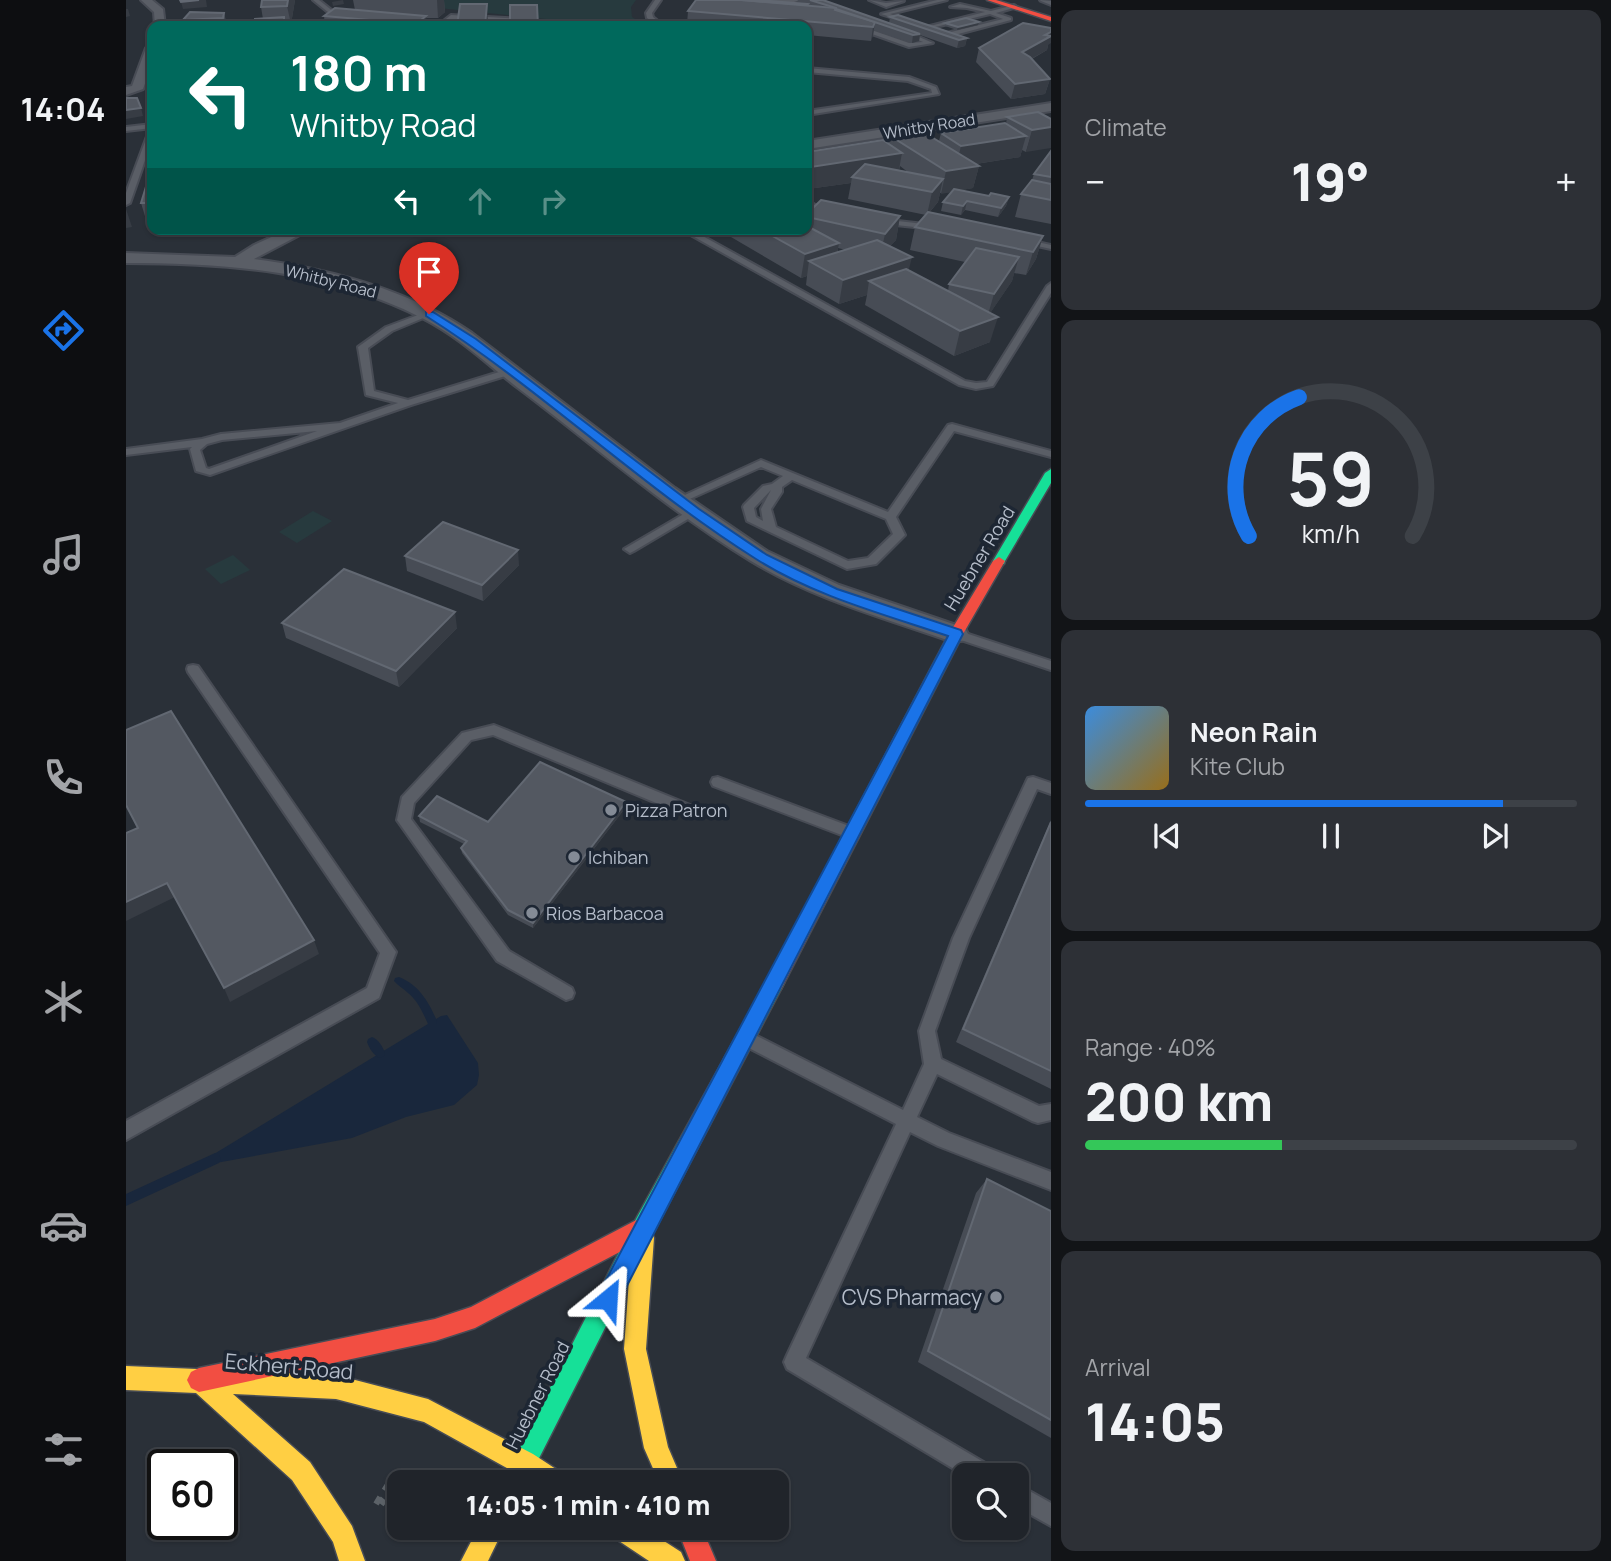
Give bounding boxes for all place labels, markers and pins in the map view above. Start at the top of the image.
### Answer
pin [399,242,459,314]
place label: Pizza Patron [625,798,728,822]
marker: Pizza Patron [603,802,619,818]
place label: Ichiban [588,845,648,869]
marker: Ichiban [566,849,582,865]
place label: Rios Barbacoa [546,901,664,925]
marker: Rios Barbacoa [524,905,540,921]
place label: CVS Pharmacy [842,1283,982,1311]
marker: CVS Pharmacy [988,1289,1004,1305]

